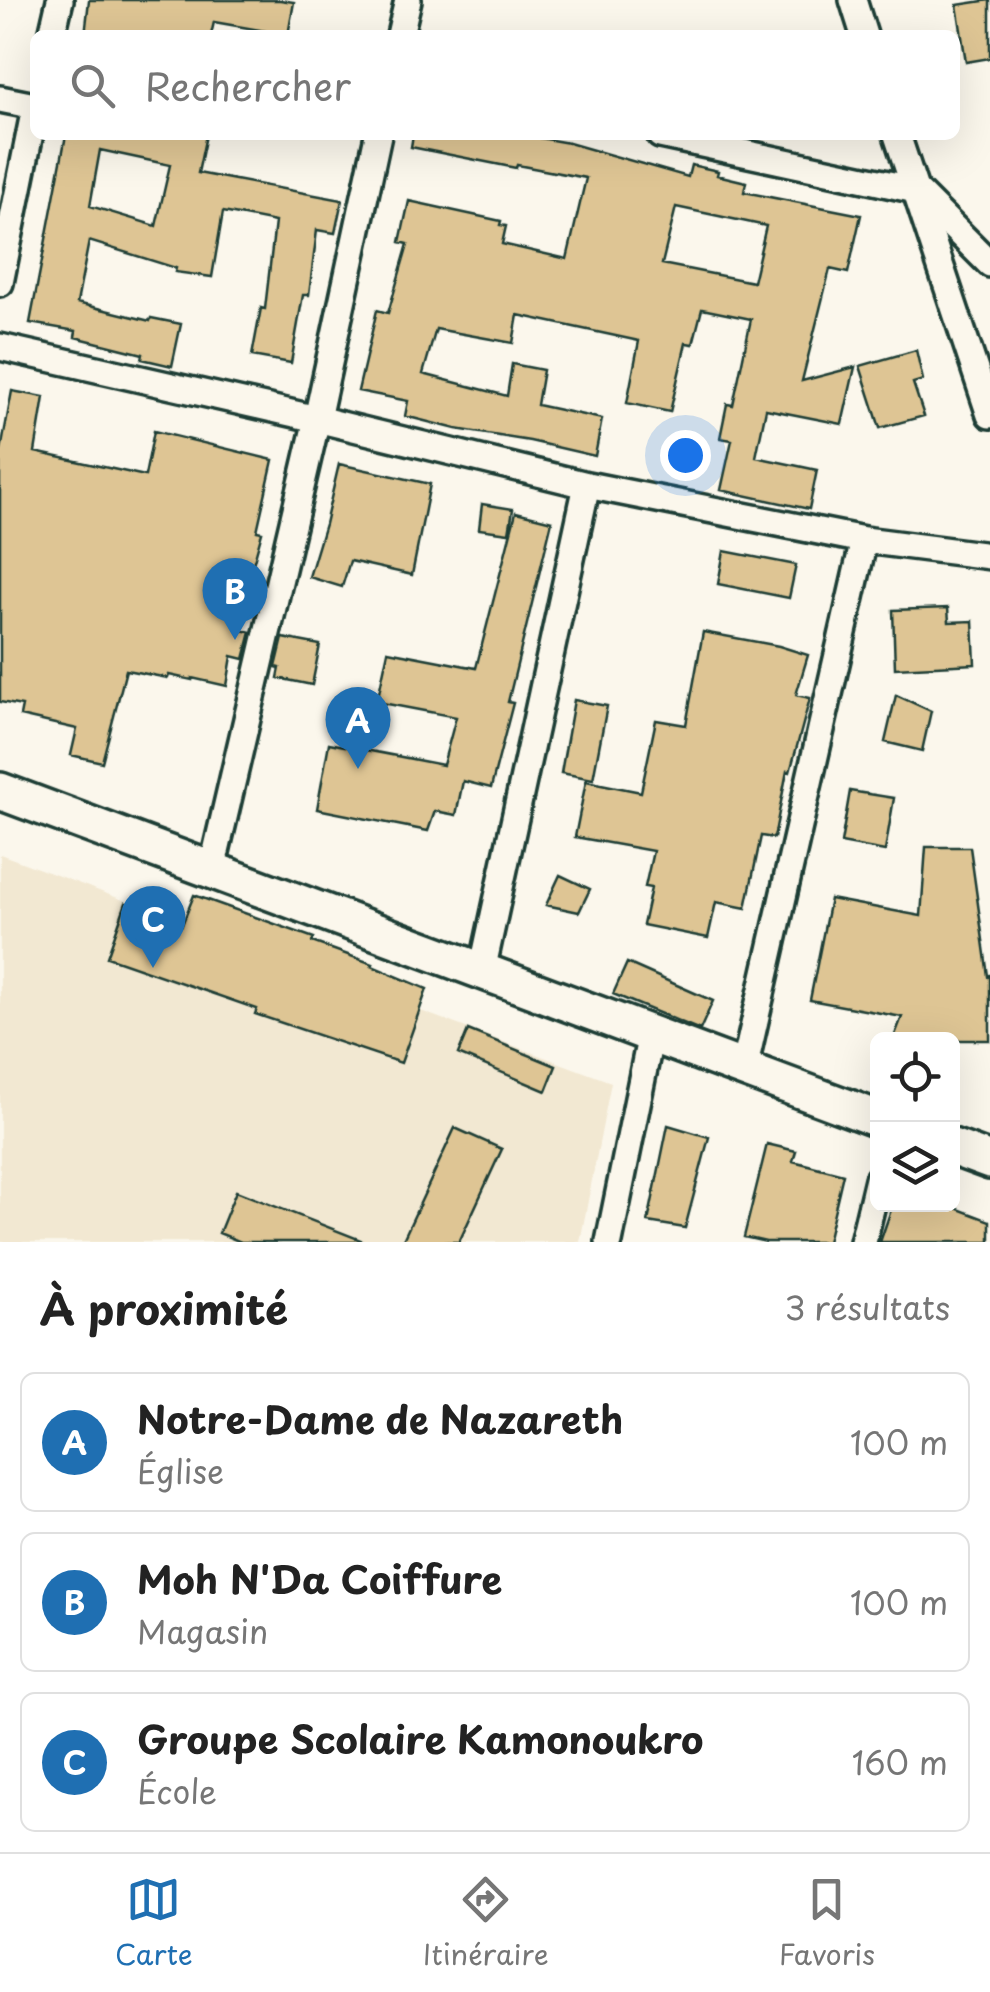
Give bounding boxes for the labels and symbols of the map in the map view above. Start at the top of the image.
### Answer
your location [660,430,711,481]
pin: B [202,558,268,640]
pin: A [326,686,390,769]
pin: C [120,886,186,968]

